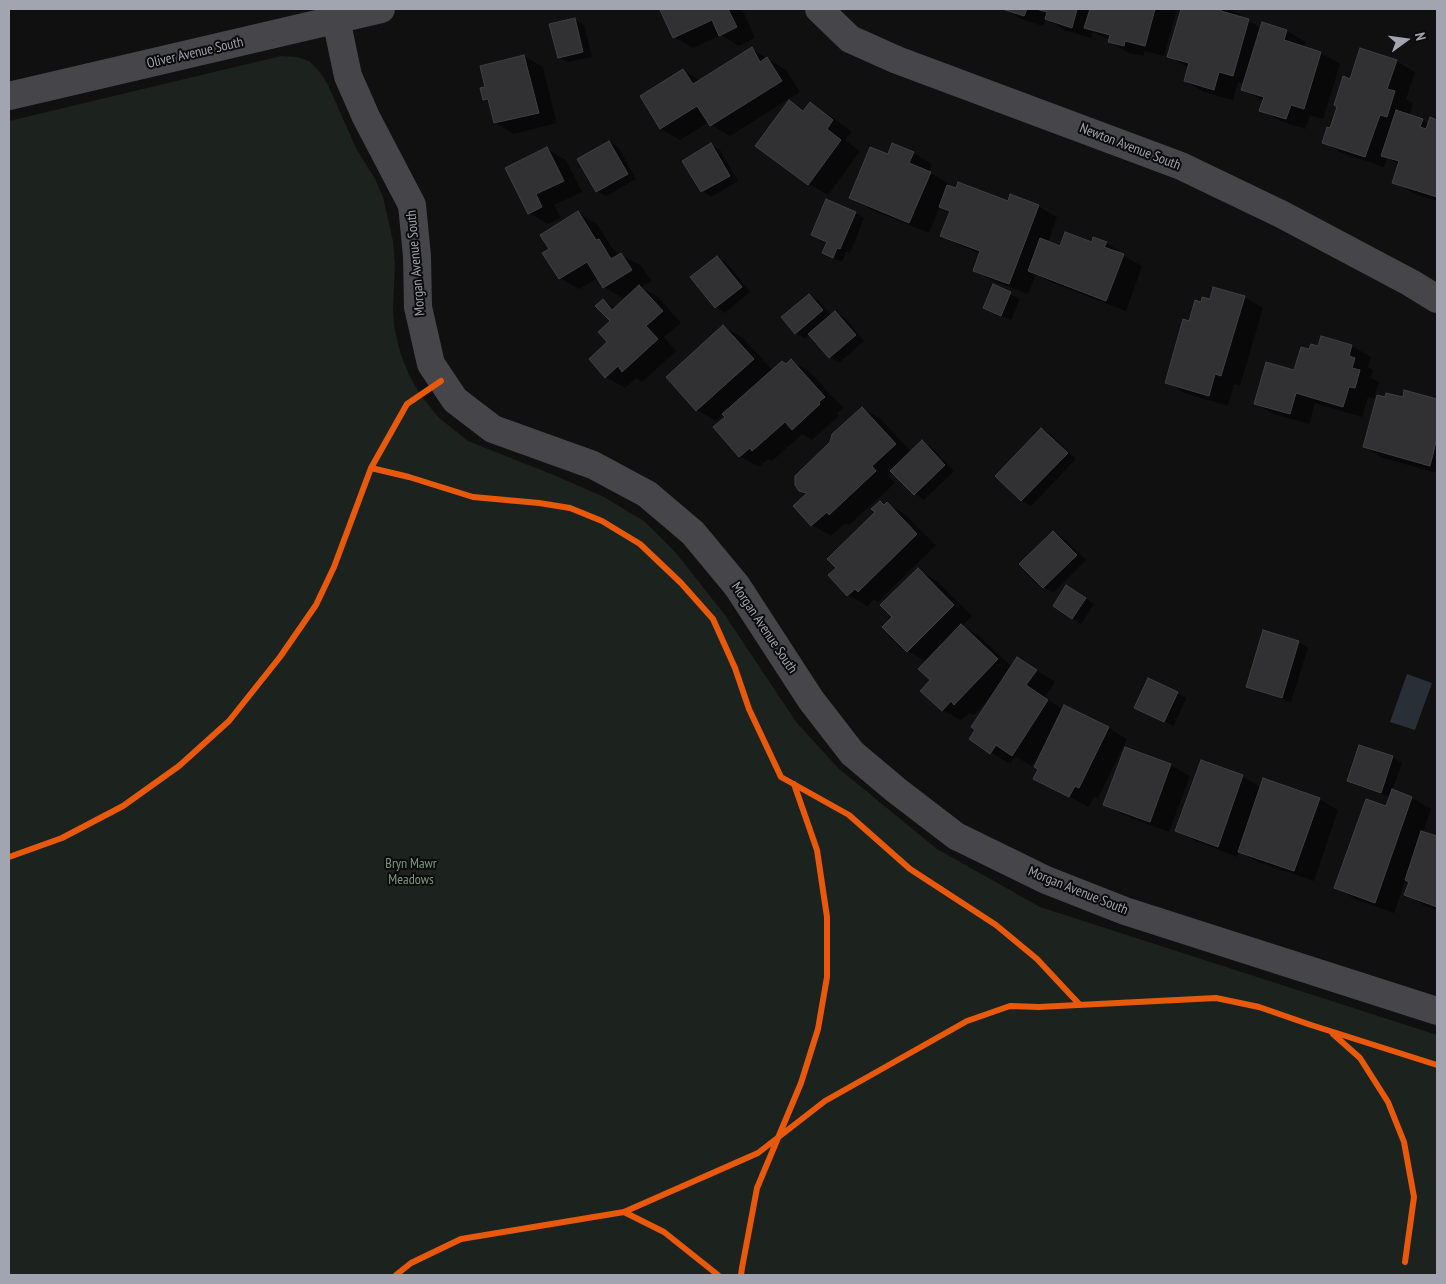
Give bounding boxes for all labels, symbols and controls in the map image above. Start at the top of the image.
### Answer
north arrow [1381,15,1431,65]
text: N [1411,31,1430,42]
street label: Oliver Avenue South [145,34,245,72]
street label: Newton Avenue South [1077,120,1183,174]
street label: Morgan Avenue South [403,209,429,317]
street label: Morgan Avenue South [727,579,801,677]
park label: Bryn Mawr Meadows [385,856,437,889]
street label: Morgan Avenue South [1026,863,1130,919]

